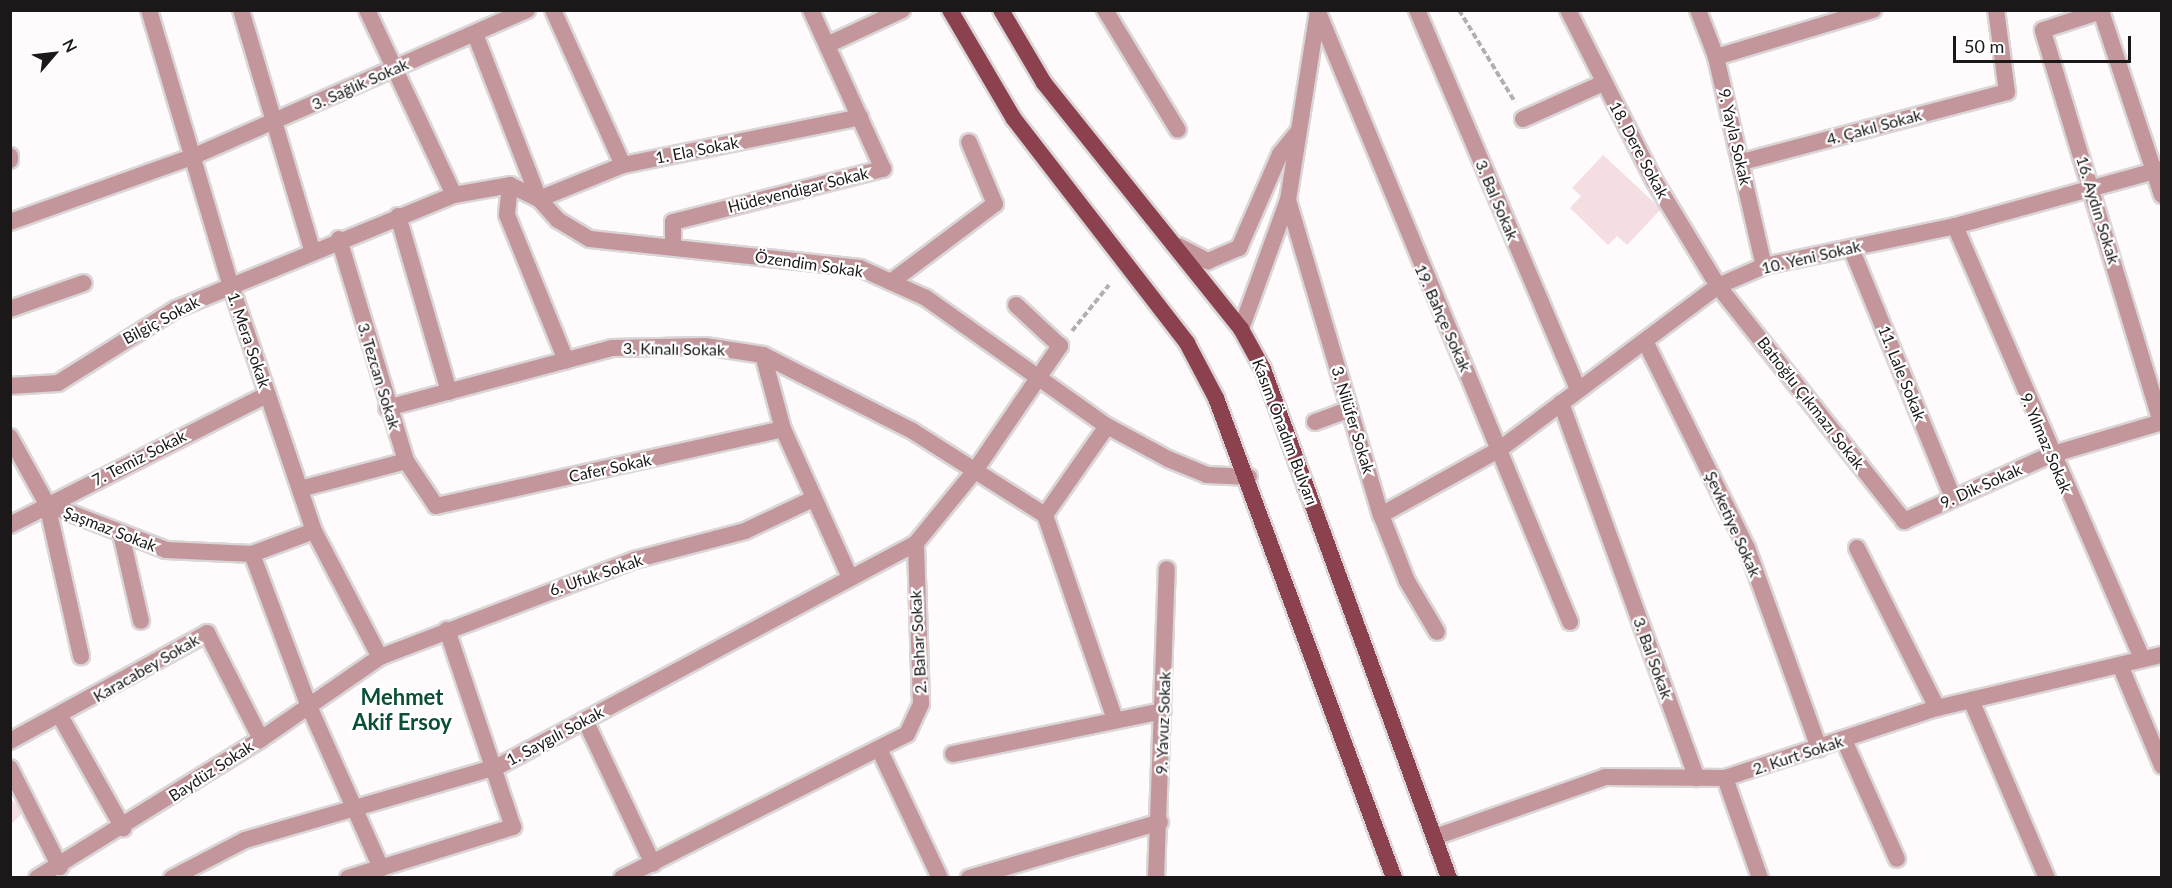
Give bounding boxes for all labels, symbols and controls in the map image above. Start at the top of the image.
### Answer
north arrow [24,24,84,84]
scale bar [1956,24,2134,62]
text: N [59,35,82,55]
text: 50 m [1964,35,2004,57]
street label: 3. Sağlık Sokak [309,54,411,114]
street label: 9. Yayla Sokak [1714,87,1756,187]
street label: 18. Dere Sokak [1605,98,1673,202]
street label: 4. Çakıl Sokak [1824,105,1924,149]
street label: 1. Ela Sokak [654,133,740,167]
street label: 16. Aydın Sokak [2072,153,2124,267]
street label: 3. Bal Sokak [1472,157,1522,243]
street label: Hüdevendigar Sokak [726,163,870,217]
street label: 10. Yeni Sokak [1759,236,1863,278]
street label: Özendim Sokak [754,247,864,281]
street label: 19. Bahçe Sokak [1411,261,1475,375]
street label: 1. Mera Sokak [224,290,274,390]
street label: Bilgiç Sokak [120,292,202,348]
street label: 3. Tezcan Sokak [354,320,404,432]
street label: 11. Lale Sokak [1874,323,1930,423]
street label: Batıoğlu Çıkmazı Sokak [1753,333,1869,473]
street label: 3. Kınalı Sokak [623,339,725,359]
street label: Kasım Önadım Bulvarı [1248,356,1322,508]
street label: 3. Nilüfer Sokak [1328,364,1378,476]
street label: 9. Yılmaz Sokak [2016,390,2076,496]
street label: 7. Temiz Sokak [89,426,189,490]
street label: Cafer Sokak [567,450,653,486]
street label: 9. Dik Sokak [1937,460,2025,512]
street label: Şevketiye Sokak [1701,468,1765,580]
street label: Şaşmaz Sokak [61,503,159,555]
street label: 6. Ufuk Sokak [547,550,645,600]
street label: 2. Bahar Sokak [906,590,930,694]
street label: 3. Bal Sokak [1629,615,1677,701]
street label: Karacabey Sokak [90,630,202,706]
street label: 9. Yavuz Sokak [1152,671,1174,775]
district label: Mehmet Akif Ersoy [352,683,452,734]
street label: 1. Saygılı Sokak [503,702,607,770]
street label: 2. Kurt Sokak [1750,731,1846,779]
street label: Baydüz Sokak [165,737,257,805]

